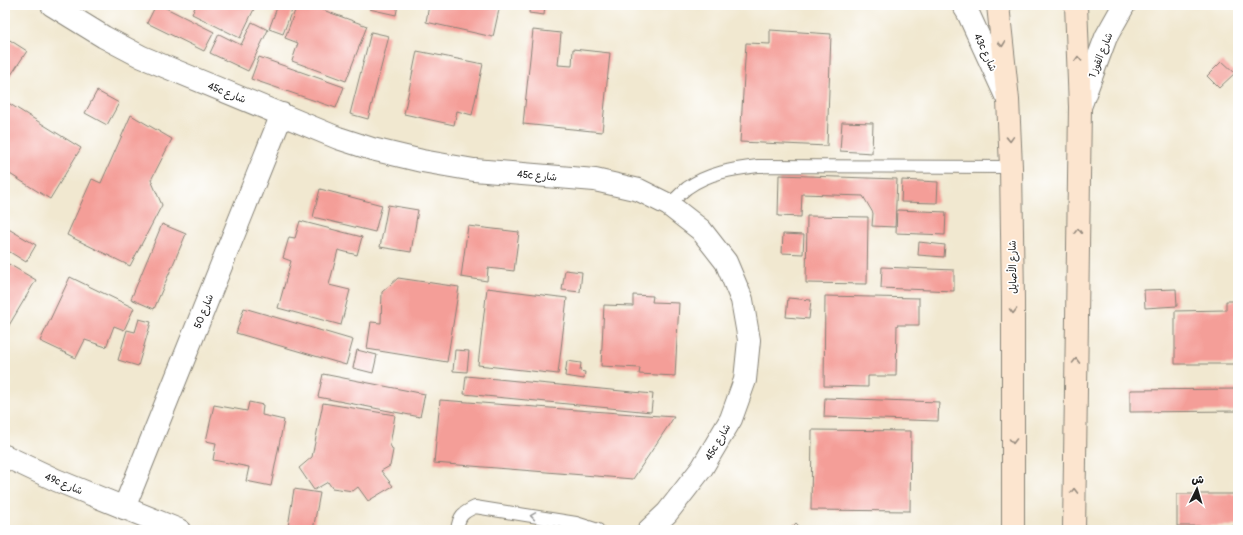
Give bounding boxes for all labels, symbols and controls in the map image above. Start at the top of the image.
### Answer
street label: شارع القوز 1 [1086,31,1117,80]
street label: 43c شارع [970,32,999,74]
one-way arrow [997,41,1006,47]
one-way arrow [1074,56,1082,62]
street label: 45c شارع [205,80,248,107]
one-way arrow [1005,136,1014,142]
street label: 45c شارع [516,168,558,185]
one-way arrow [1074,228,1082,234]
street label: شارع الأصايل [1006,240,1020,294]
street label: شارع 50 [192,292,217,331]
one-way arrow [1009,308,1017,314]
one-way arrow [1072,358,1080,364]
street label: 45c شارع [703,422,734,463]
one-way arrow [1009,438,1017,444]
north arrow [1177,469,1217,509]
street label: 49c شارع [43,471,85,498]
text: ش [1191,473,1204,487]
one-way arrow [1070,488,1078,494]
one-way arrow [530,512,536,521]

